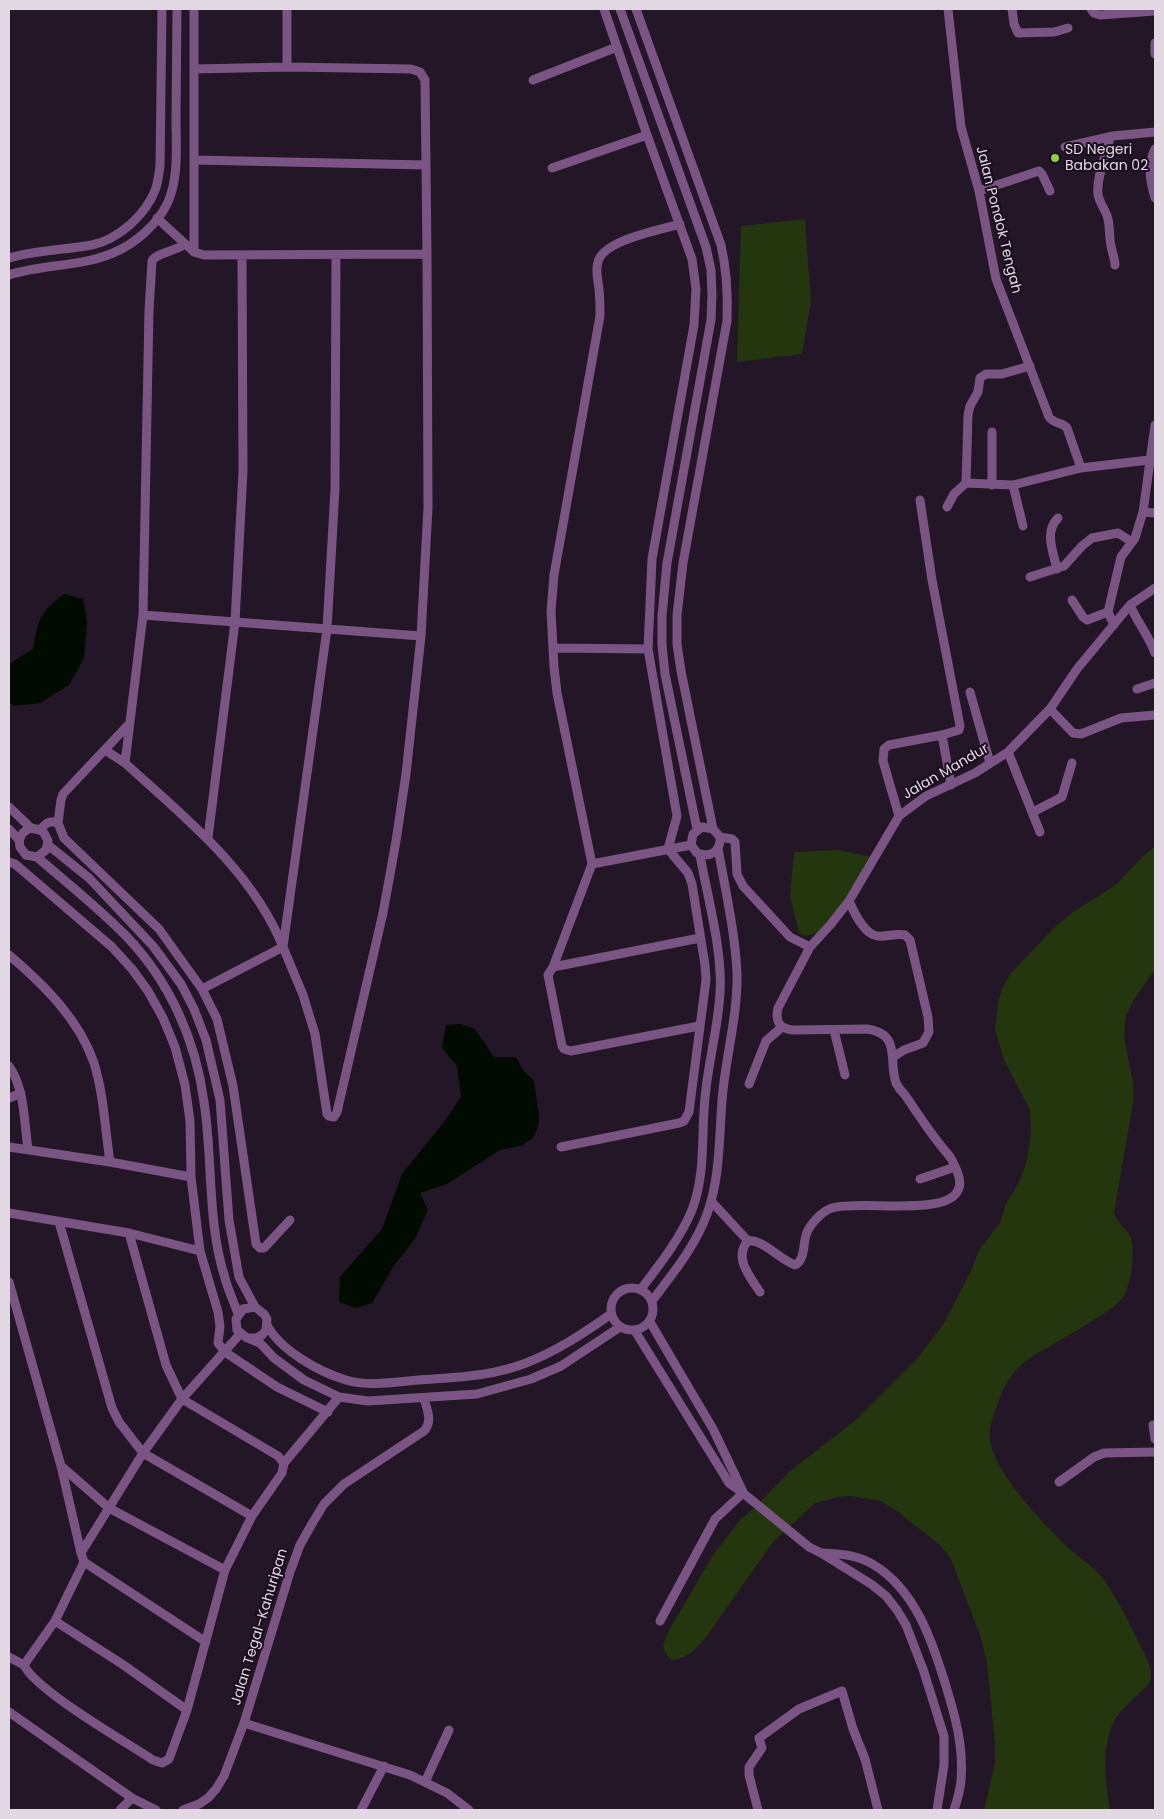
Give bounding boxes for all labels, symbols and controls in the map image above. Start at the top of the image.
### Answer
place label: SD Negeri Babakan 02 [1065,142,1148,174]
street label: Jalan Pondok Tengah [972,145,1024,295]
marker: SD Negeri Babakan 02 [1049,152,1061,164]
street label: Jalan Mandur [900,741,992,803]
street label: Jalan Tegal–Kahuripan [228,1547,292,1707]

